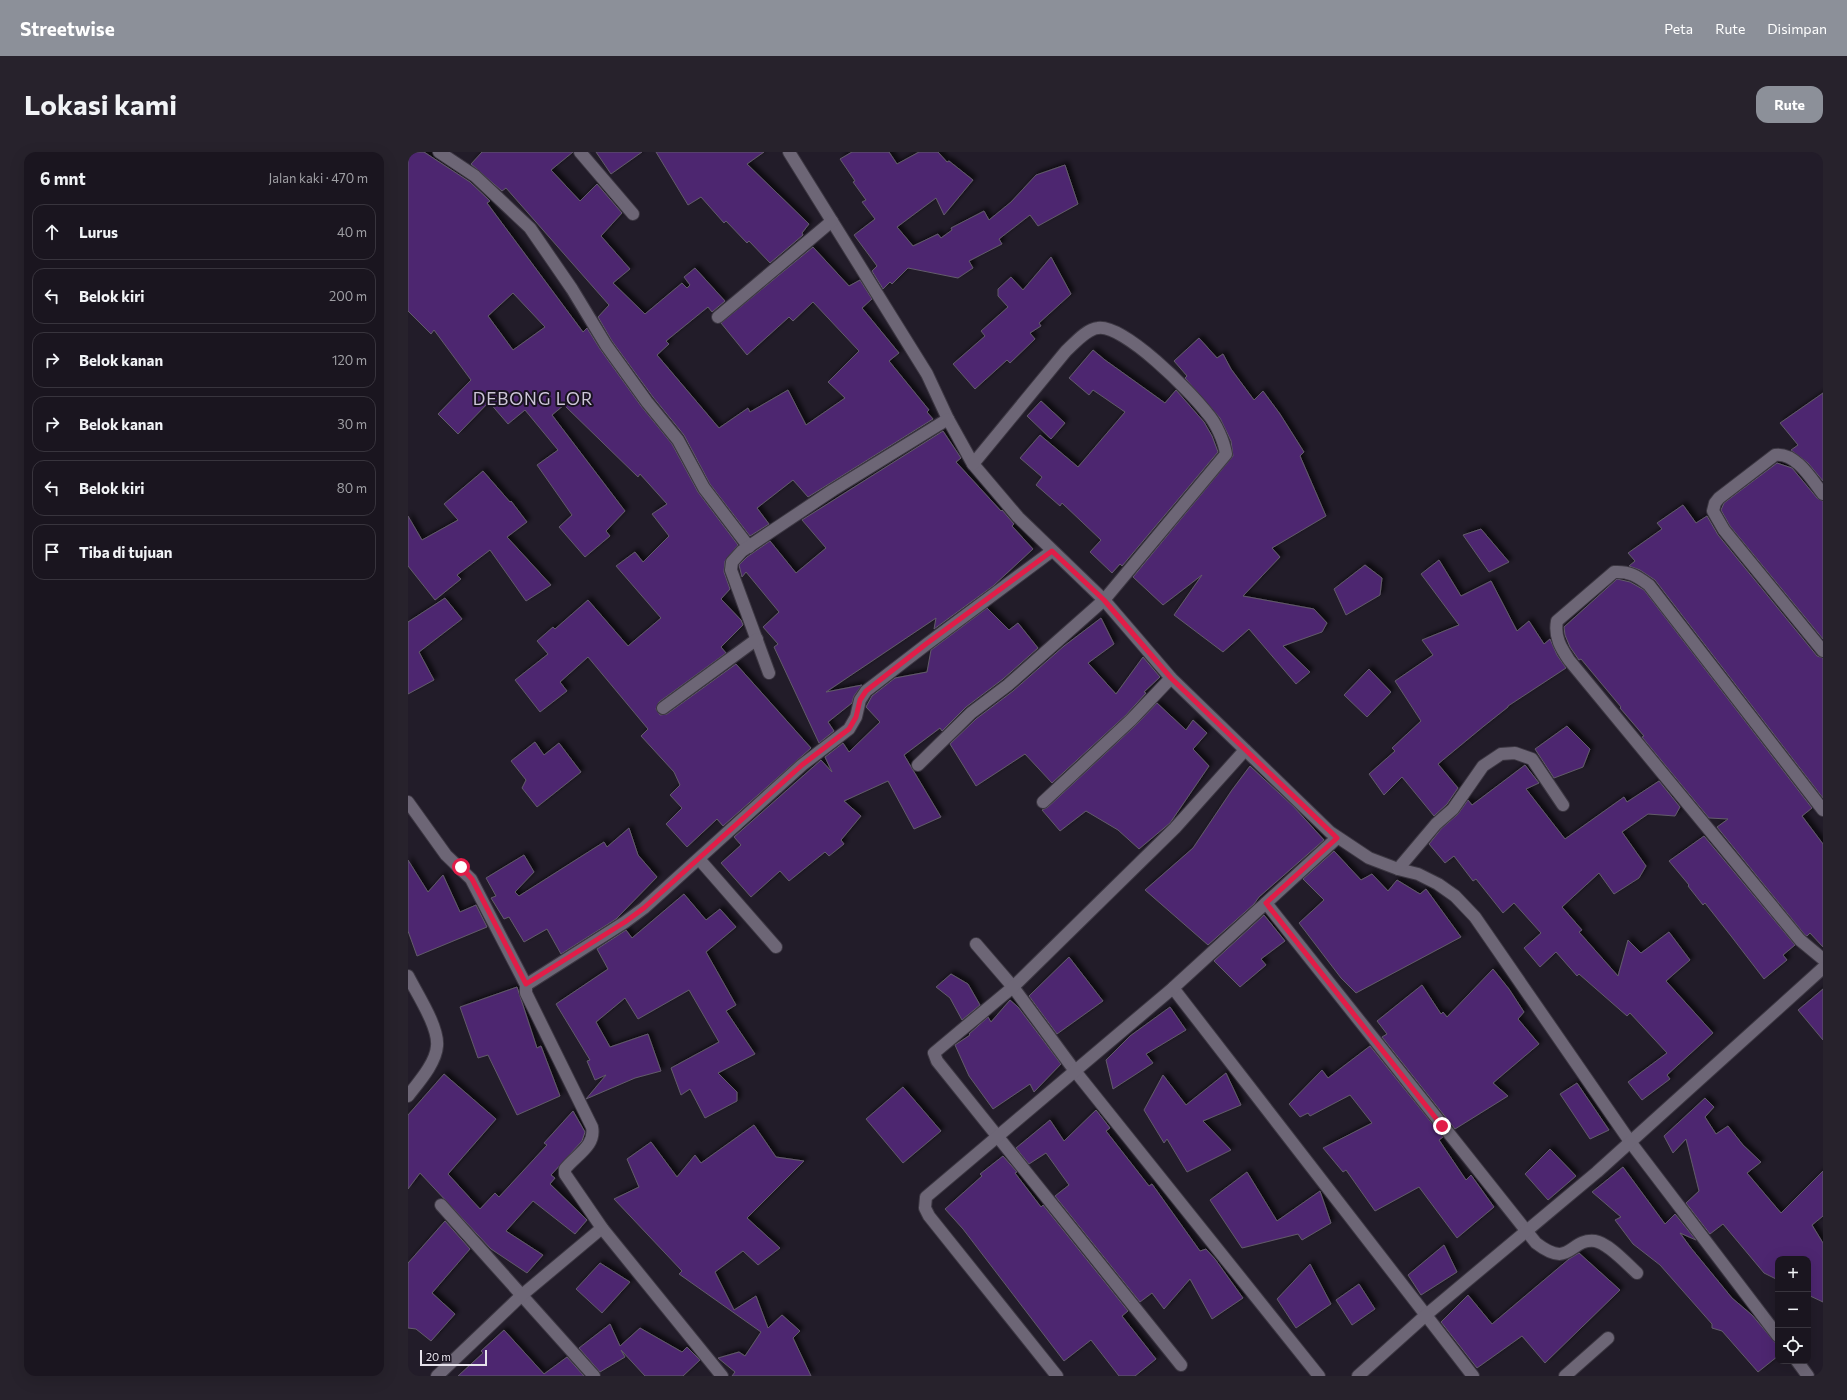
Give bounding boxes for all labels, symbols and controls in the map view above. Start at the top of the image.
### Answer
text: Streetwise [20,17,115,40]
text: Peta [1664,20,1693,37]
text: Rute [1715,20,1745,37]
text: Disimpan [1767,20,1827,37]
button: Rute [1756,86,1823,123]
text: Lokasi kami [24,87,177,121]
text: 6 mnt [40,168,86,189]
text: Jalan kaki · 470 m [268,170,368,186]
icon: ahead [41,221,63,243]
text: Lurus [79,223,118,241]
text: 40 m [337,224,367,240]
icon: left [41,285,63,307]
text: Belok kiri [79,287,145,305]
text: 200 m [329,288,367,304]
icon: right [41,349,63,371]
text: Belok kanan [79,351,163,369]
text: 120 m [332,352,367,368]
district label: DEBONG LOR [473,388,593,409]
icon: right [41,413,63,435]
text: Belok kanan [79,415,163,433]
text: 30 m [337,416,367,432]
icon: left [41,477,63,499]
text: Belok kiri [79,479,145,497]
text: 80 m [337,480,367,496]
icon: arrive [41,541,63,563]
text: Tiba di tujuan [79,543,173,561]
route start [452,858,470,876]
route end [1433,1117,1451,1135]
map controls [1775,1256,1811,1364]
button: + [1775,1256,1811,1292]
button: − [1775,1292,1811,1328]
button: locate [1775,1328,1811,1364]
scale bar [420,1348,487,1367]
text: 20 m [426,1350,451,1363]

